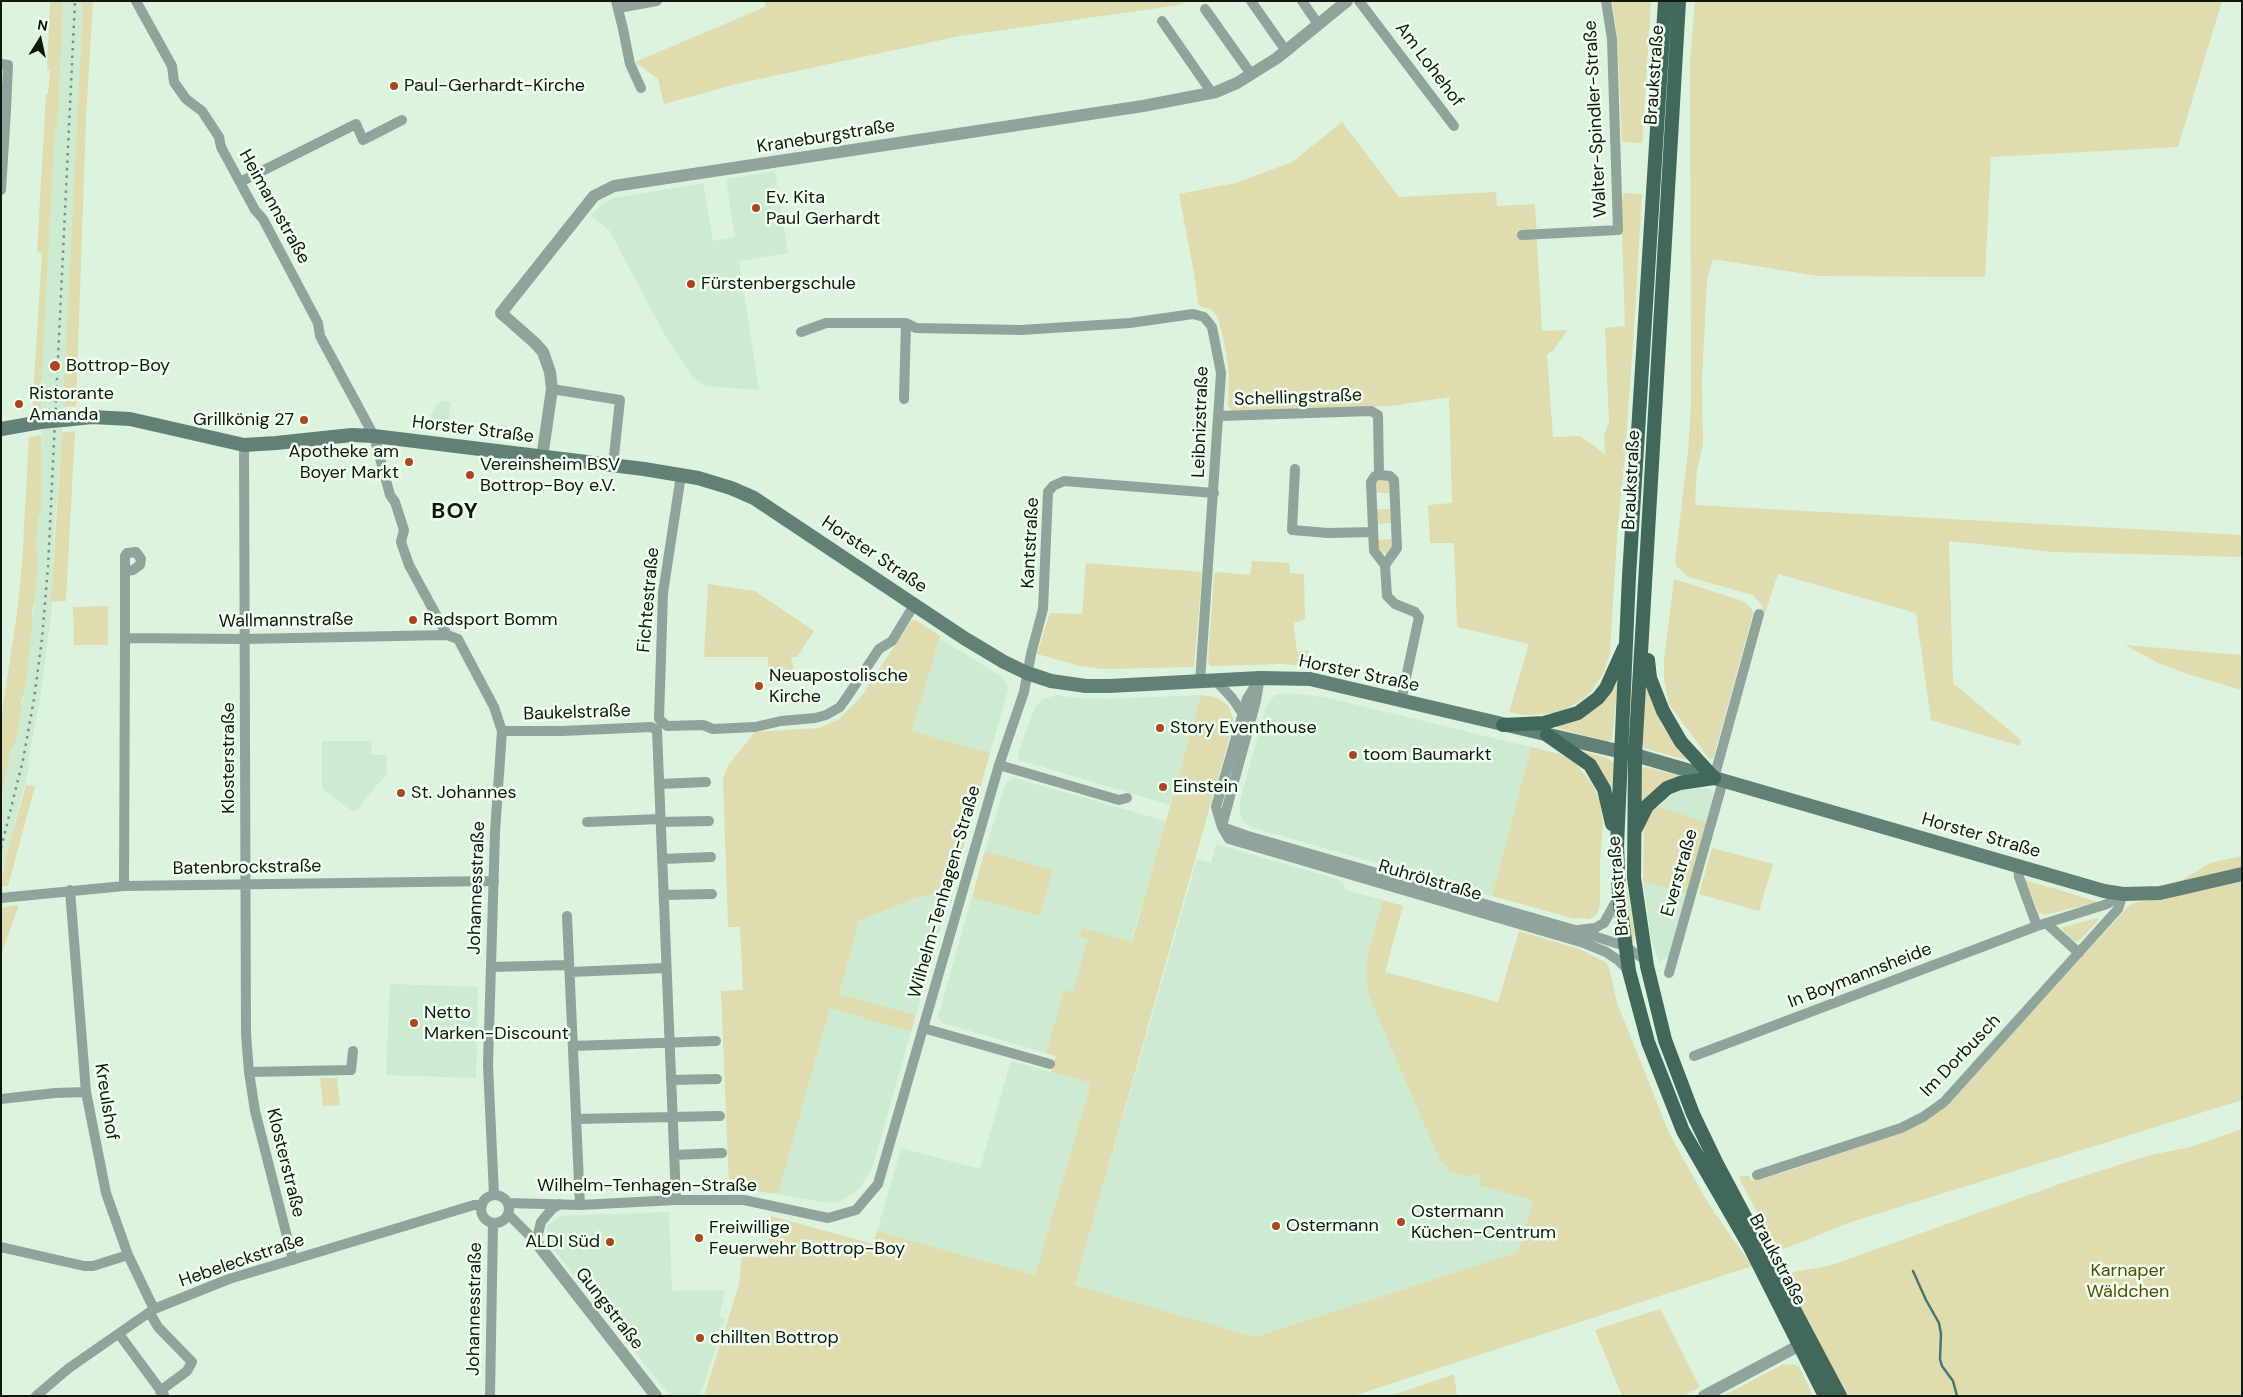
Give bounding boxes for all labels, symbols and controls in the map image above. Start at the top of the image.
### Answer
north arrow [15,15,65,65]
text: N [36,15,49,35]
street label: Am Lohehof [1390,18,1468,112]
street label: Walter-Spindler-Straße [1580,20,1612,218]
street label: Braukstraße [1641,24,1669,126]
place label: Paul-Gerhardt-Kirche [404,75,585,97]
marker: Paul-Gerhardt-Kirche [388,80,400,92]
street label: Kraneburgstraße [755,115,897,159]
street label: Heimannstraße [234,146,314,268]
place label: Ev. Kita Paul Gerhardt [766,187,880,230]
marker: Ev. Kita Paul Gerhardt [750,202,762,214]
place label: Fürstenbergschule [701,273,856,295]
marker: Fürstenbergschule [685,278,697,290]
place label: Bottrop-Boy [66,355,170,377]
marker: Bottrop-Boy [48,359,62,373]
street label: Leibnizstraße [1188,366,1214,478]
place label: Ristorante Amanda [29,383,114,426]
street label: Schellingstraße [1234,385,1362,411]
marker: Ristorante Amanda [13,398,25,410]
place label: Grillkönig 27 [193,409,294,431]
street label: Horster Straße [411,412,535,448]
marker: Grillkönig 27 [298,414,310,426]
street label: Braukstraße [1619,429,1645,531]
place label: Apotheke am Boyer Markt [289,441,399,484]
place label: Vereinsheim BSV Bottrop-Boy e.V. [480,454,620,496]
marker: Apotheke am Boyer Markt [403,456,415,468]
marker: Vereinsheim BSV Bottrop-Boy e.V. [464,469,476,481]
street label: Kantstraße [1018,497,1044,589]
district label: BOY [431,499,479,525]
street label: Horster Straße [817,512,931,598]
street label: Fichtestraße [634,546,664,654]
street label: Wallmannstraße [218,609,354,633]
place label: Radsport Bomm [423,609,558,631]
marker: Radsport Bomm [407,614,419,626]
street label: Horster Straße [1297,651,1421,697]
place label: Neuapostolische Kirche [769,665,908,708]
marker: Neuapostolische Kirche [753,680,765,692]
street label: Baukelstraße [523,700,631,726]
street label: Klosterstraße [218,702,240,814]
place label: Story Eventhouse [1170,717,1317,739]
marker: Story Eventhouse [1154,722,1166,734]
place label: toom Baumarkt [1363,744,1492,766]
marker: toom Baumarkt [1347,749,1359,761]
place label: Einstein [1173,776,1238,798]
marker: Einstein [1157,781,1169,793]
place label: St. Johannes [411,782,517,804]
street label: Wilhelm-Tenhagen-Straße [904,783,986,1001]
marker: St. Johannes [395,787,407,799]
street label: Horster Straße [1919,809,2043,863]
street label: Johannesstraße [464,821,490,955]
street label: Everstraße [1657,827,1703,919]
street label: Braukstraße [1604,835,1634,937]
street label: Batenbrockstraße [172,856,322,880]
street label: Ruhrölstraße [1376,856,1484,906]
street label: In Boymannsheide [1785,939,1935,1013]
place label: Netto Marken-Discount [424,1002,569,1044]
street label: Im Dorbusch [1916,1010,2006,1102]
marker: Netto Marken-Discount [408,1017,420,1029]
street label: Kreulshof [89,1062,123,1142]
street label: Klosterstraße [261,1106,309,1220]
street label: Wilhelm-Tenhagen-Straße [537,1175,757,1197]
place label: Ostermann Küchen-Centrum [1411,1201,1556,1244]
street label: Braukstraße [1744,1211,1810,1309]
place label: Ostermann [1286,1215,1379,1237]
marker: Ostermann Küchen-Centrum [1395,1216,1407,1228]
place label: Freiwillige Feuerwehr Bottrop-Boy [709,1217,905,1260]
marker: Ostermann [1270,1220,1282,1232]
street label: Hebeleckstraße [177,1229,307,1293]
place label: ALDI Süd [525,1231,600,1253]
marker: Freiwillige Feuerwehr Bottrop-Boy [693,1232,705,1244]
marker: ALDI Süd [604,1236,616,1248]
street label: Johannesstraße [463,1242,487,1376]
park label: Karnaper Wäldchen [2087,1260,2169,1302]
street label: Gungstraße [570,1264,648,1354]
place label: chillten Bottrop [710,1327,839,1349]
marker: chillten Bottrop [694,1332,706,1344]

